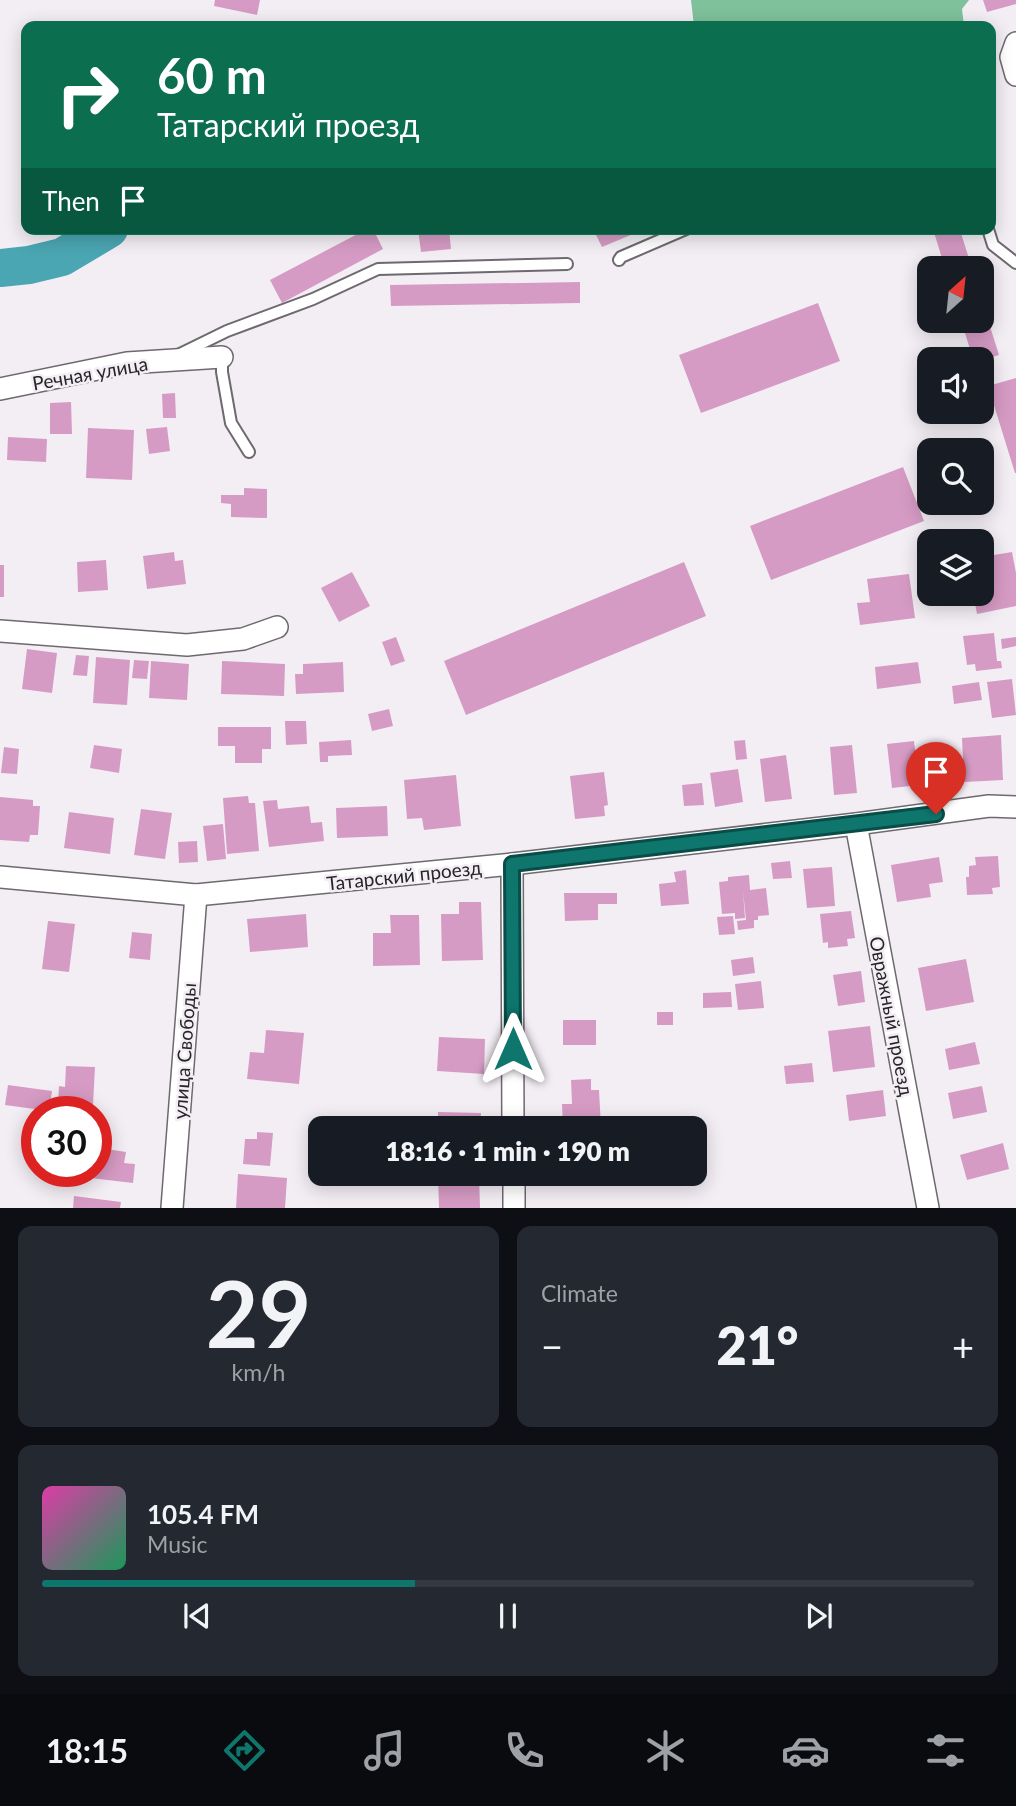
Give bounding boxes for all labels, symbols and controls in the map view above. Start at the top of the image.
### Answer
text: 60 m [157,46,267,104]
icon: right [42,49,133,140]
text: Татарский проезд [157,105,419,144]
icon: arrive [114,182,152,220]
text: Then [42,185,100,217]
north arrow [917,256,994,332]
map controls [917,256,994,606]
button: sound [917,347,994,424]
street label: Речная улица [30,352,150,394]
button: search [917,438,994,515]
button: layers [917,529,994,606]
pin [906,742,966,814]
icon: arrive [917,753,955,791]
street label: Татарский проезд [325,855,483,895]
street label: Овражный проезд [865,934,919,1098]
street label: улица Свободы [168,982,200,1120]
position arrow [476,1012,550,1086]
speed limit sign: 30 [21,1096,112,1187]
text: 18:16 · 1 min · 190 m [385,1135,630,1167]
text: 29 [206,1258,311,1367]
text: Climate [541,1279,618,1307]
text: 21° [717,1314,798,1376]
text: − [541,1323,563,1369]
text: + [952,1323,974,1369]
text: km/h [232,1358,285,1386]
text: 105.4 FM [147,1498,259,1530]
text: Music [147,1530,207,1558]
icon: previous [178,1597,216,1635]
icon: pause [489,1597,527,1635]
icon: next [800,1597,838,1635]
icon: directions [220,1726,269,1775]
icon: music [360,1726,409,1775]
icon: phone [500,1726,549,1775]
icon: climate [641,1726,690,1775]
icon: car [781,1726,830,1775]
icon: filters [921,1726,970,1775]
text: 18:15 [46,1731,128,1770]

